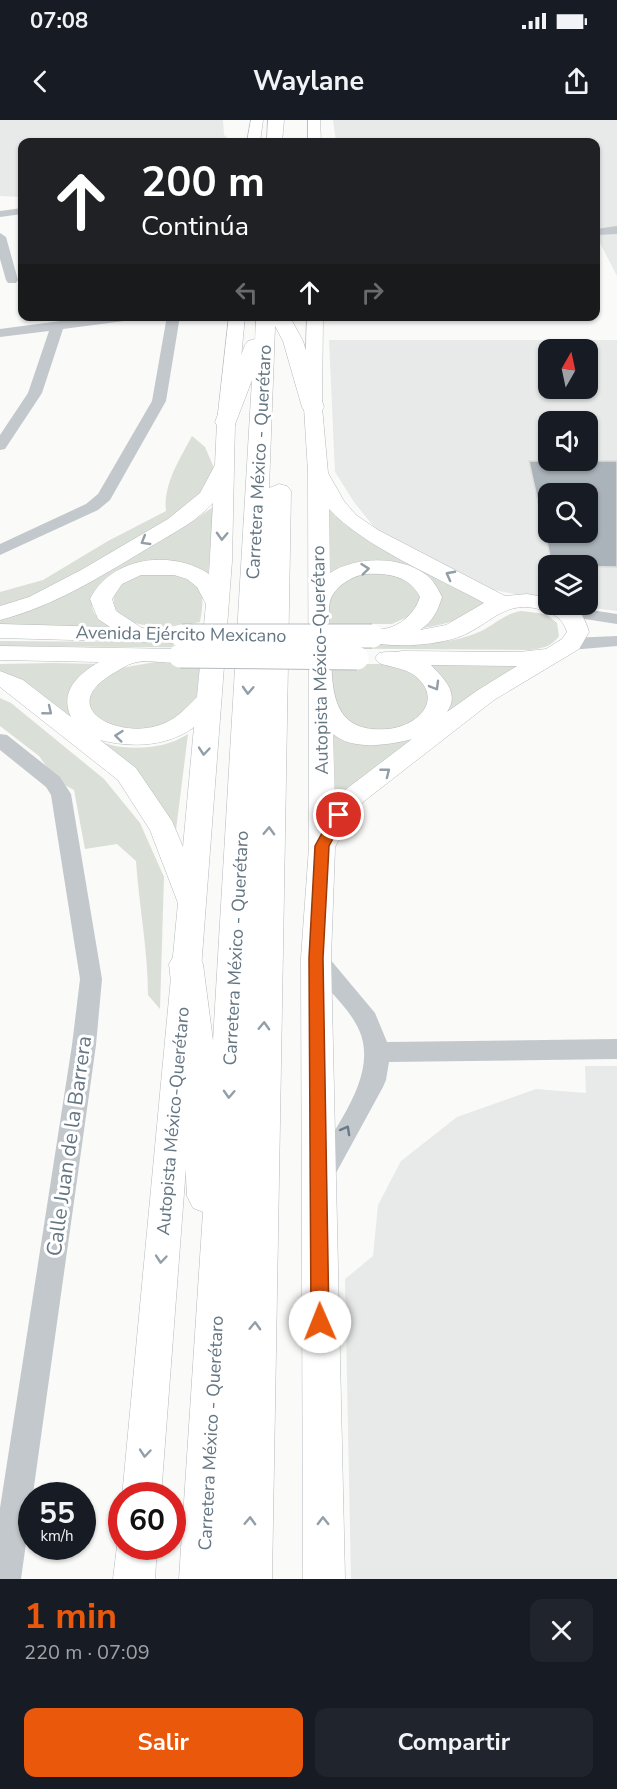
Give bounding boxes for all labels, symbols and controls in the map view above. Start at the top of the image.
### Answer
text: 07:08 [30,6,88,36]
text: Waylane [253,63,364,100]
icon: back [24,65,57,98]
icon: share [560,65,593,98]
text: 200 m [141,154,265,211]
icon: ahead [42,162,120,240]
text: Continúa [141,208,249,245]
icon: left [230,276,263,309]
icon: ahead [293,276,326,309]
icon: right [356,276,389,309]
north arrow [538,339,598,399]
map controls [538,339,598,615]
street label: Carretera México - Querétaro [241,344,277,580]
button: sound [538,411,598,471]
button: search [538,483,598,543]
one-way arrow [216,531,229,540]
one-way arrow [141,534,151,546]
street label: Autopista México-Querétaro [306,545,334,775]
button: layers [538,555,598,615]
one-way arrow [361,563,370,576]
one-way arrow [445,571,456,583]
street label: Avenida Ejército Mexicano [75,620,287,648]
one-way arrow [428,680,439,690]
one-way arrow [242,685,255,694]
one-way arrow [41,703,52,714]
one-way arrow [115,730,124,742]
one-way arrow [198,746,211,755]
one-way arrow [379,768,390,779]
pin [313,789,364,840]
icon: arrive [322,798,355,831]
one-way arrow [263,826,276,835]
street label: Carretera México - Querétaro [218,830,254,1066]
street label: Autopista México-Querétaro [151,1006,195,1236]
one-way arrow [258,1021,270,1030]
street label: Calle Juan de la Barrera [40,1034,98,1258]
one-way arrow [222,1090,235,1099]
one-way arrow [339,1126,350,1137]
one-way arrow [155,1254,168,1263]
position arrow [288,1290,352,1354]
street label: Carretera México - Querétaro [193,1315,229,1551]
one-way arrow [249,1321,262,1330]
one-way arrow [139,1449,152,1458]
speed limit sign: 60 [108,1482,186,1560]
text: 55 [39,1493,75,1534]
one-way arrow [244,1516,256,1525]
one-way arrow [317,1516,329,1525]
text: km/h [40,1526,74,1546]
text: 1 min [24,1592,117,1641]
button: close [530,1599,593,1662]
text: 220 m · 07:09 [24,1639,150,1666]
button: Salir [24,1708,303,1777]
button: Compartir [315,1708,593,1777]

